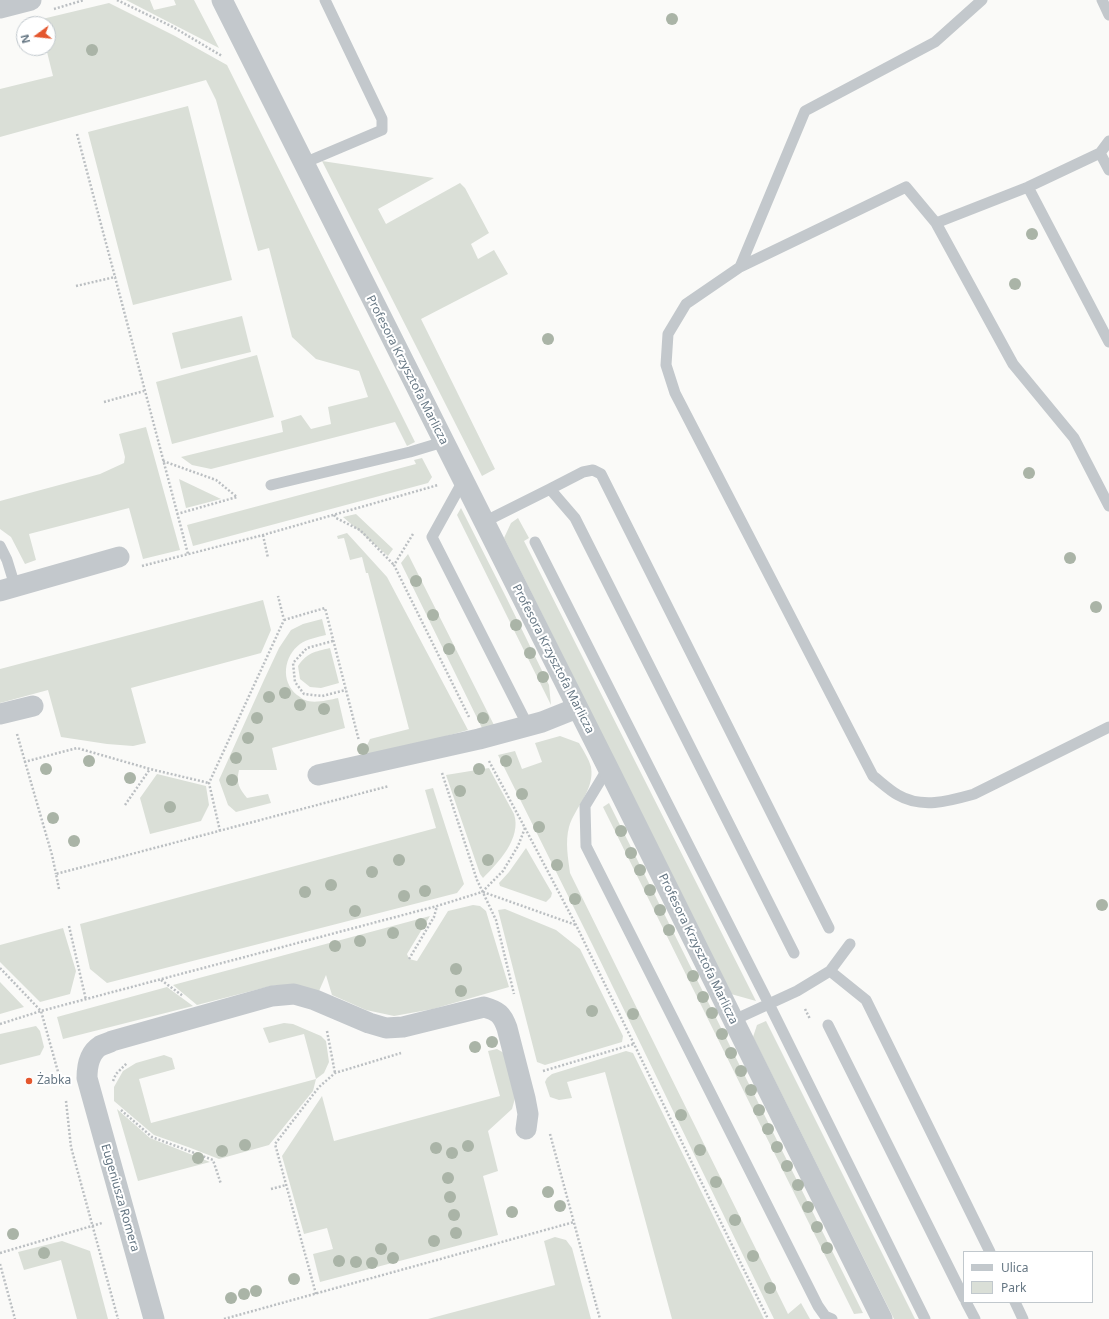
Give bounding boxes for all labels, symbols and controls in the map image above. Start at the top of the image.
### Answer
north arrow [16,16,56,56]
text: N [16,33,33,45]
street label: Profesora Krzysztofa Marlicza [363,293,451,447]
street label: Profesora Krzysztofa Marlicza [509,582,597,736]
street label: Profesora Krzysztofa Marlicza [655,871,741,1027]
place label: Żabka [37,1074,71,1088]
marker: Żabka [24,1076,34,1086]
street label: Eugeniusza Romera [98,1142,142,1254]
legend [963,1251,1093,1303]
text: Ulica [1001,1259,1028,1276]
text: Park [1001,1279,1026,1296]

